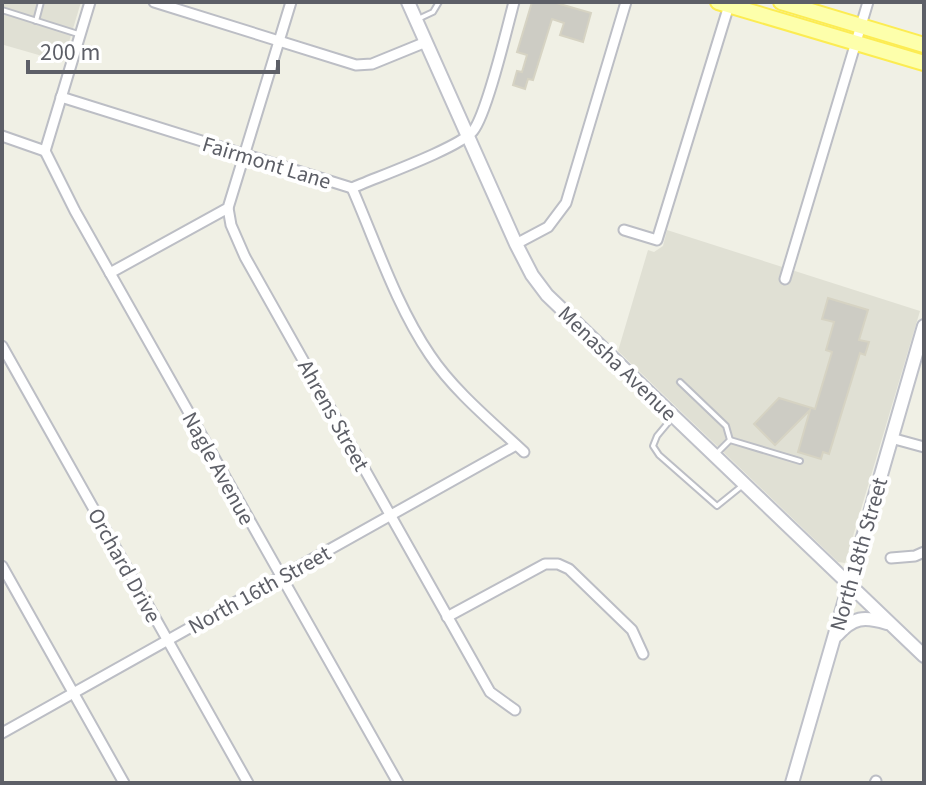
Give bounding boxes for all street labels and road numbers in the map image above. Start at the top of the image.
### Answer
street label: Fairmont Lane [198,128,335,198]
street label: Menasha Avenue [551,299,684,429]
street label: Ahrens Street [289,354,377,478]
street label: Nagle Avenue [174,406,262,531]
street label: North 18th Street [822,473,896,635]
street label: Orchard Drive [79,502,169,629]
street label: North 16th Street [182,537,337,642]

